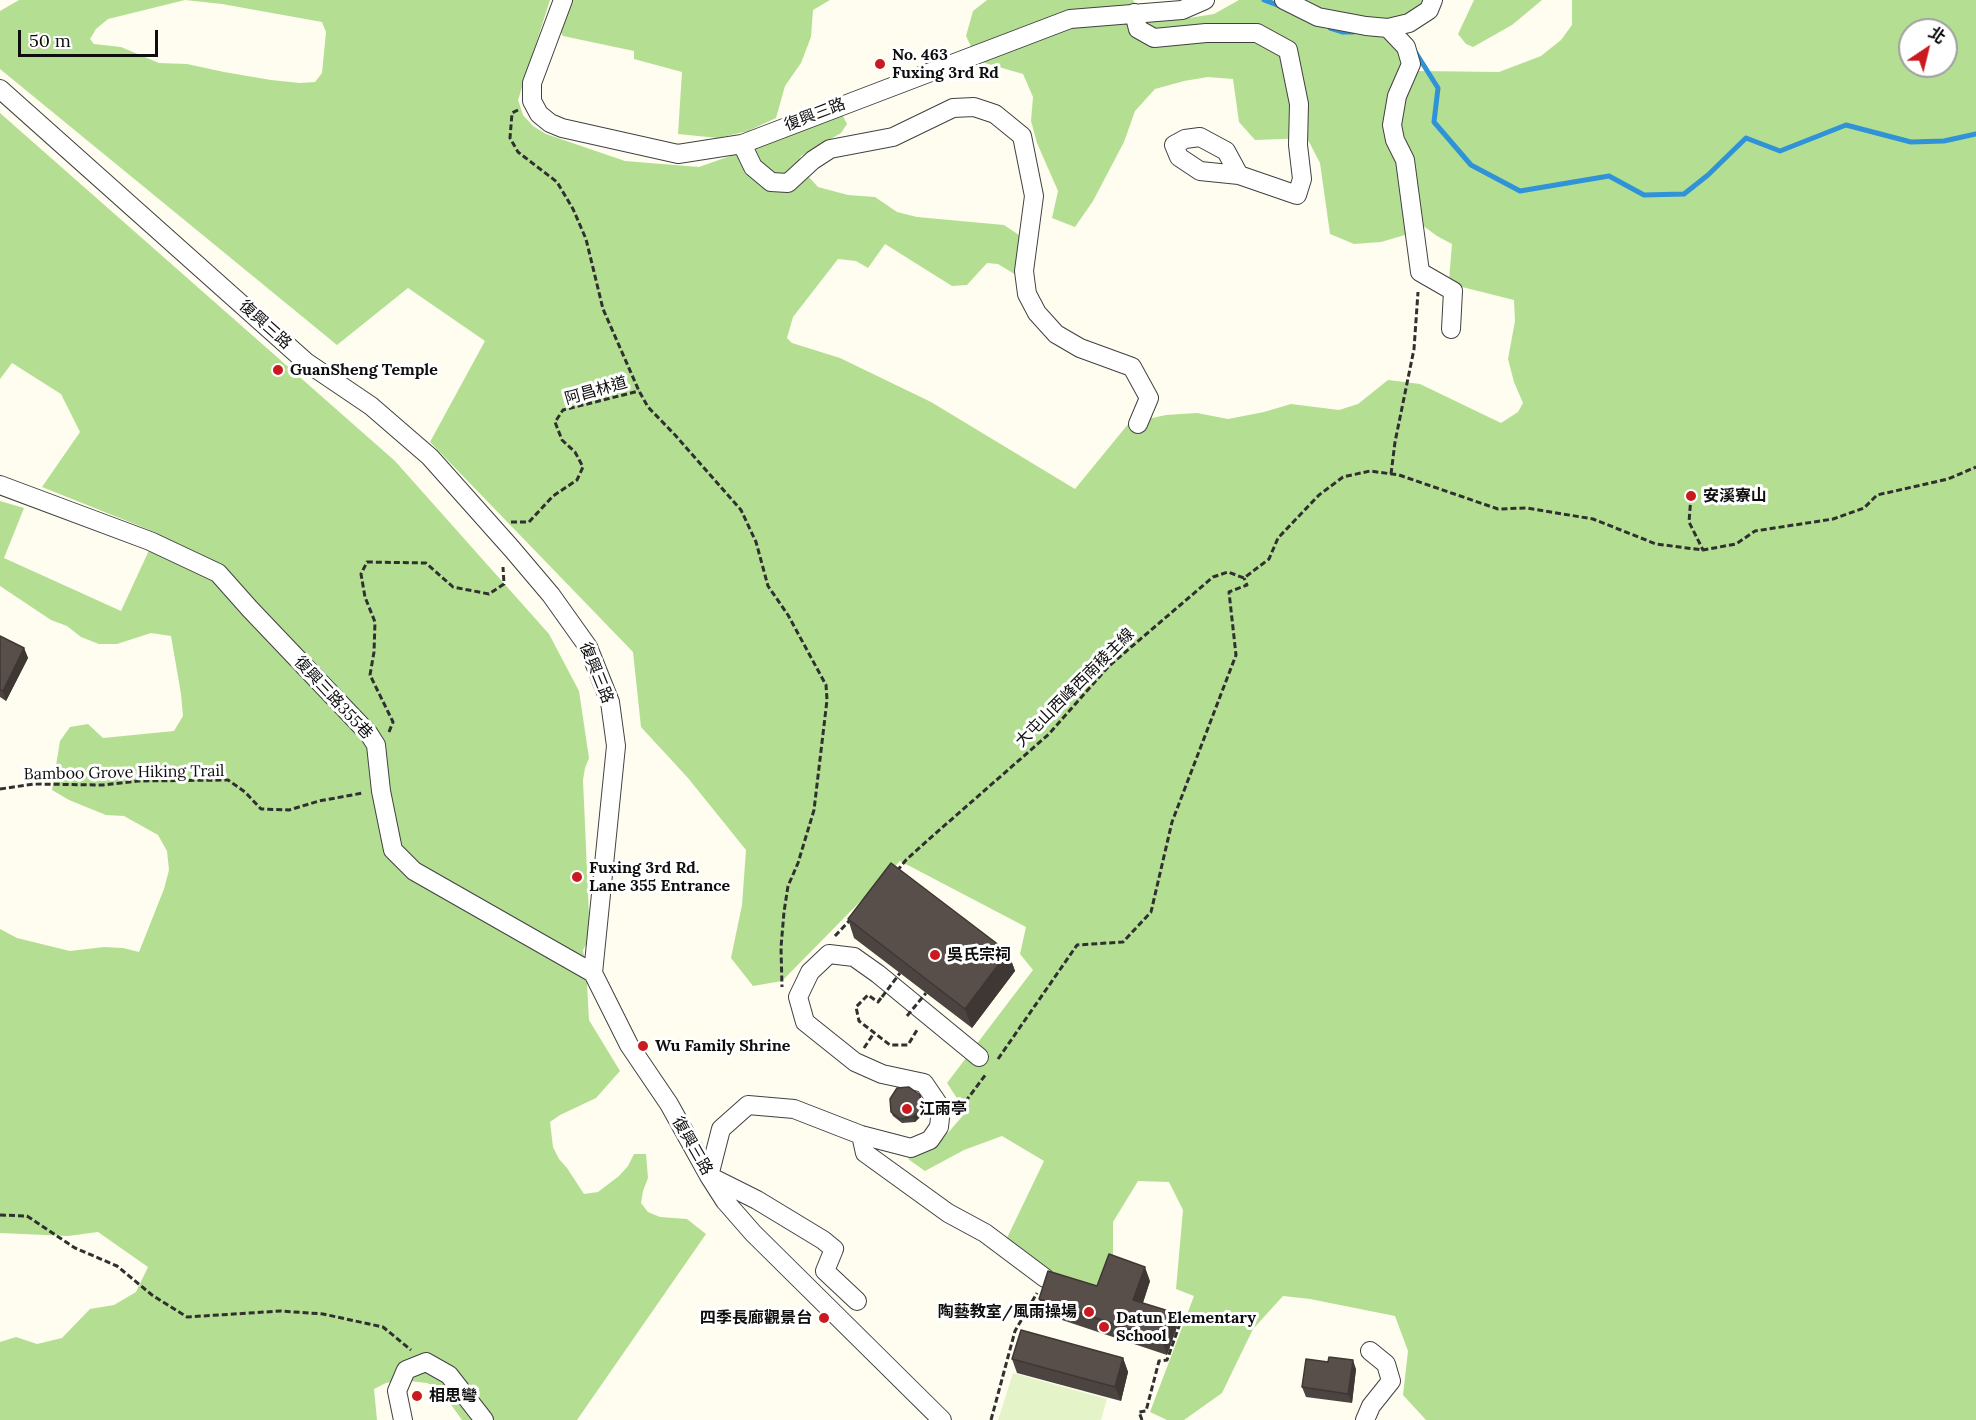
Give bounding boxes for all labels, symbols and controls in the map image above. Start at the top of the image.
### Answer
scale bar [21,18,160,56]
north arrow [1898,18,1958,78]
text: 北 [1925,22,1949,48]
text: 50 m [29,29,71,52]
place label: No. 463 Fuxing 3rd Rd [892,45,999,83]
marker: No. 463 Fuxing 3rd Rd [873,57,887,71]
street label: 復興三路 [782,95,848,135]
street label: 復興三路 [235,296,295,354]
place label: GuanSheng Temple [290,360,438,380]
marker: GuanSheng Temple [271,363,285,377]
street label: 阿昌林道 [563,373,629,409]
place label: 安溪寮山 [1703,486,1767,506]
marker: 安溪寮山 [1684,489,1698,503]
street label: 大屯山西峰西南稜主線 [1012,625,1138,751]
street label: 復興三路 [575,640,617,706]
street label: 復興三路355巷 [290,653,376,743]
street label: Bamboo Grove Hiking Trail [24,762,224,784]
place label: Fuxing 3rd Rd. Lane 355 Entrance [589,858,730,896]
marker: Fuxing 3rd Rd. Lane 355 Entrance [570,870,584,884]
place label: 吳氏宗祠 [947,945,1011,965]
marker: 吳氏宗祠 [928,948,942,962]
place label: Wu Family Shrine [655,1036,790,1056]
marker: Wu Family Shrine [636,1039,650,1053]
place label: 江雨亭 [919,1099,967,1119]
marker: 江雨亭 [900,1102,914,1116]
street label: 復興三路 [668,1113,716,1179]
place label: 陶藝教室/風雨操場 [938,1302,1077,1322]
marker: 陶藝教室/風雨操場 [1082,1305,1096,1319]
place label: 四季長廊觀景台 [700,1308,812,1328]
place label: Datun Elementary School [1116,1308,1256,1346]
marker: 四季長廊觀景台 [817,1311,831,1325]
marker: Datun Elementary School [1097,1320,1111,1334]
place label: 相思彎 [429,1386,477,1406]
marker: 相思彎 [410,1389,424,1403]

